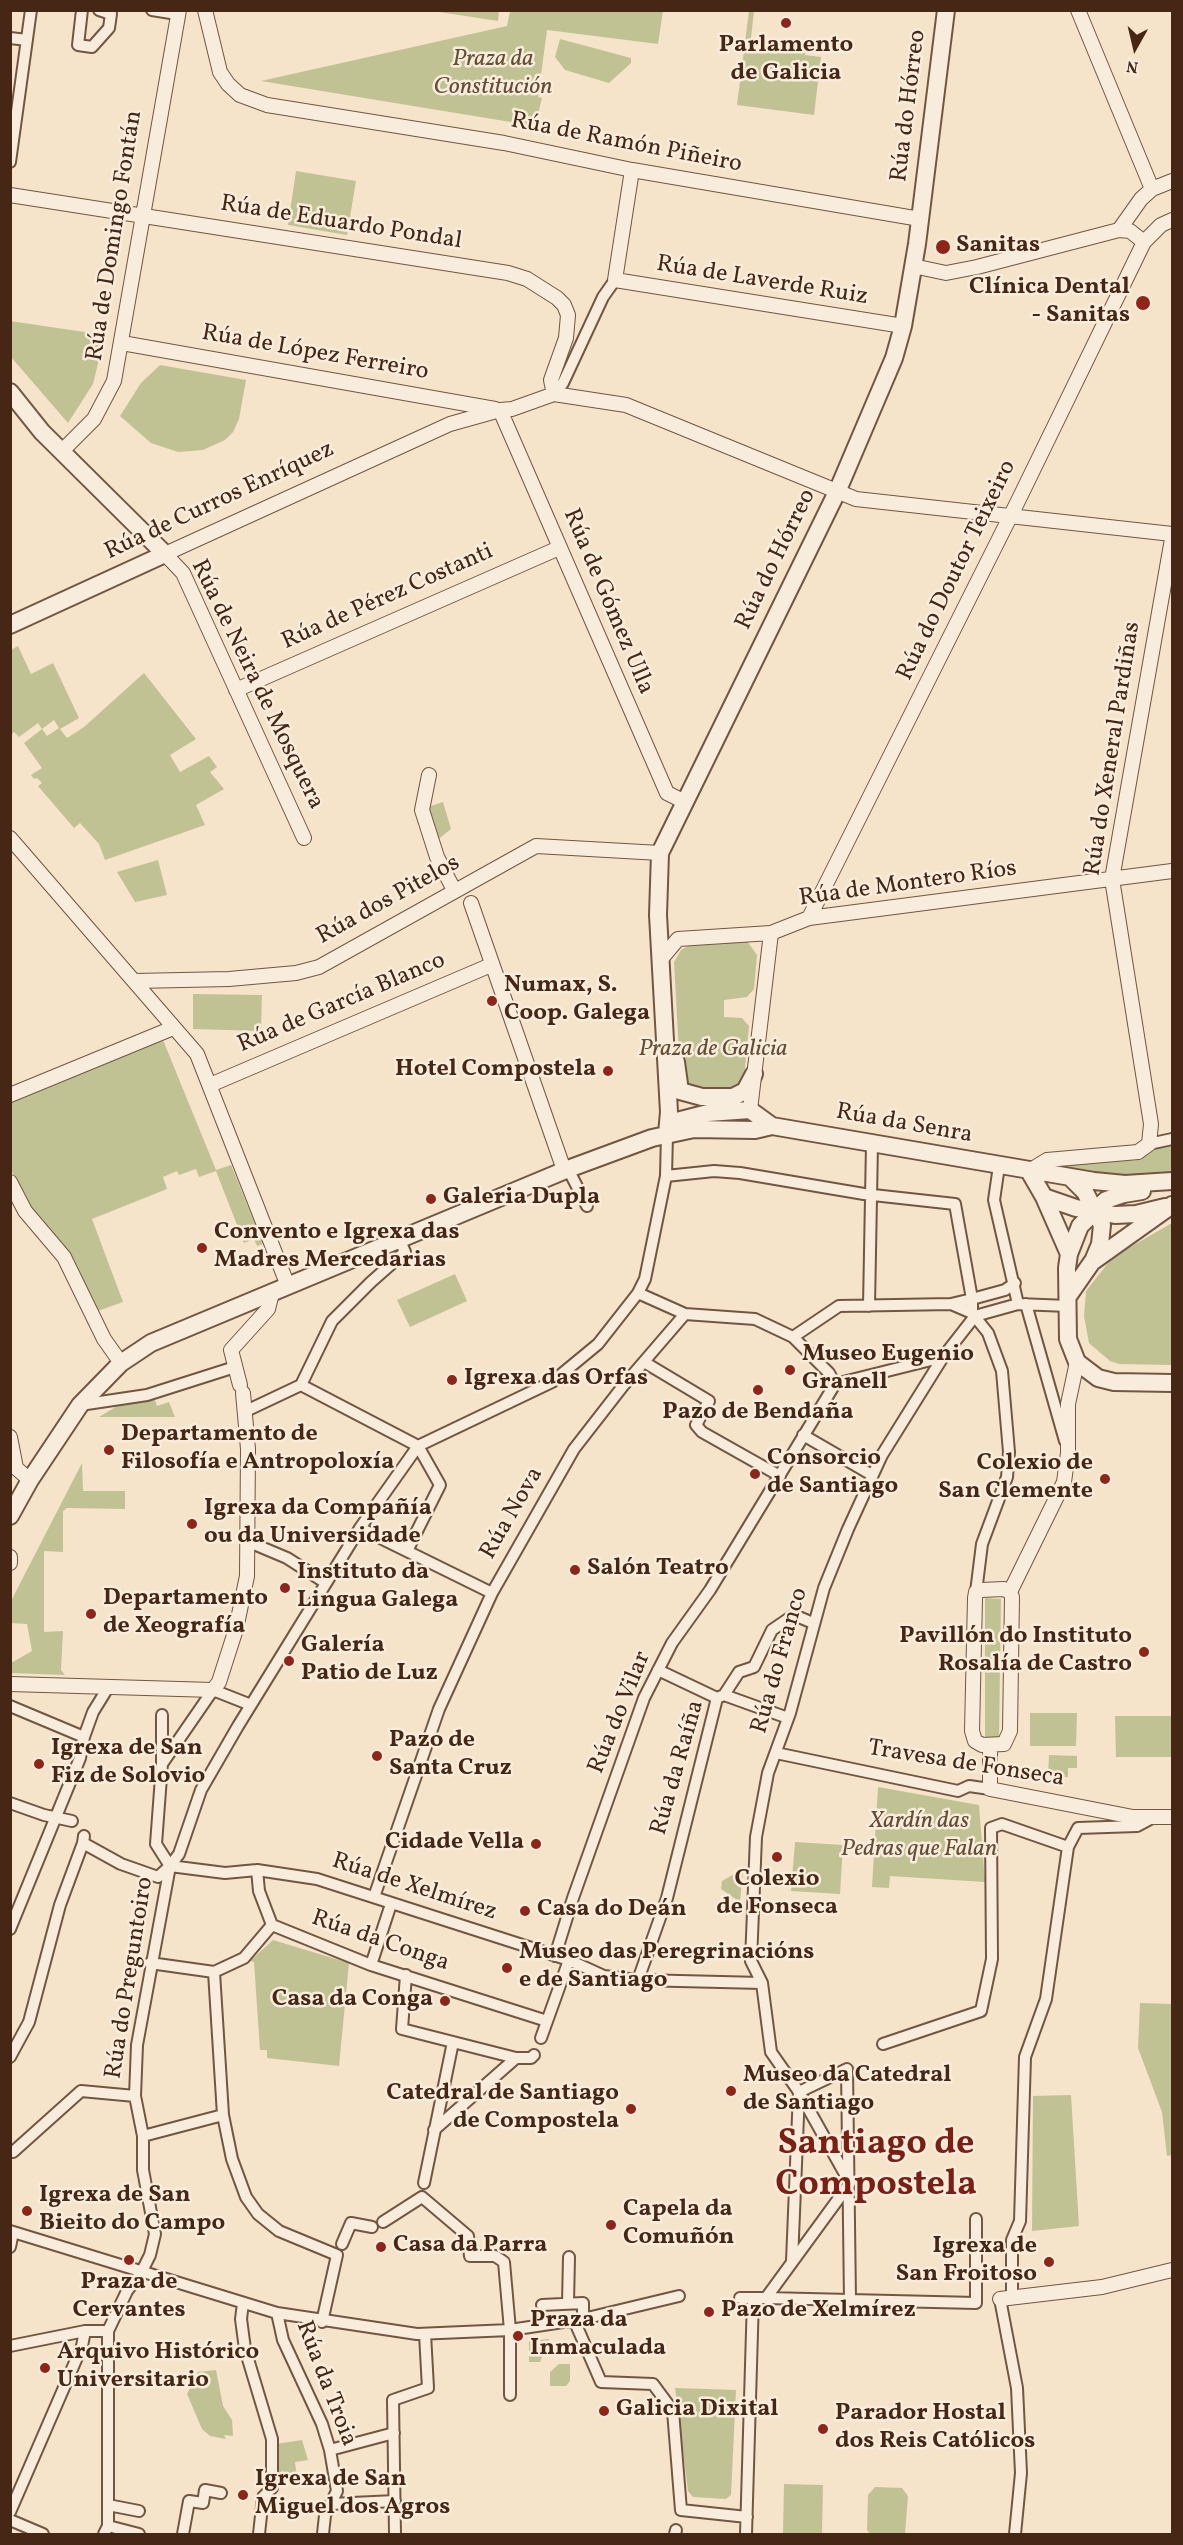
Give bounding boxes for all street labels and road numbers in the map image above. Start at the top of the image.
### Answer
street label: Rúa do Hórreo [886,28,934,184]
street label: Rúa de Ramón Piñeiro [508,107,744,181]
street label: Rúa de Domingo Fontán [82,109,150,363]
street label: Rúa de Eduardo Pondal [218,191,464,257]
street label: Rúa de Laverde Ruiz [654,251,870,313]
street label: Rúa de López Ferreiro [199,320,431,388]
street label: Rúa de Curros Enríquez [101,436,339,568]
street label: Rúa do Doutor Teixeiro [892,456,1024,686]
street label: Rúa do Hórreo [731,485,823,635]
street label: Rúa de Gómez Ulla [555,505,659,699]
street label: Rúa de Pérez Costanti [278,538,498,658]
street label: Rúa de Neira de Mosquera [183,555,329,815]
street label: Rúa do Xeneral Pardiñas [1080,620,1148,878]
street label: Rúa dos Pitelos [312,850,466,952]
street label: Rúa de Montero Ríos [797,855,1019,915]
street label: Rúa de García Blanco [234,947,450,1061]
street label: Rúa da Senra [834,1099,974,1151]
street label: Rúa Nova [475,1463,551,1565]
street label: Rúa do Franco [746,1585,816,1737]
street label: Rúa do Vilar [583,1648,659,1778]
street label: Rúa da Raíña [646,1697,712,1839]
street label: Travesa de Fonseca [866,1735,1066,1795]
street label: Rúa de Xelmírez [328,1848,500,1928]
street label: Rúa do Preguntoiro [101,1875,161,2081]
street label: Rúa da Conga [307,1905,453,1979]
street label: Rúa da Troia [288,2317,362,2451]

